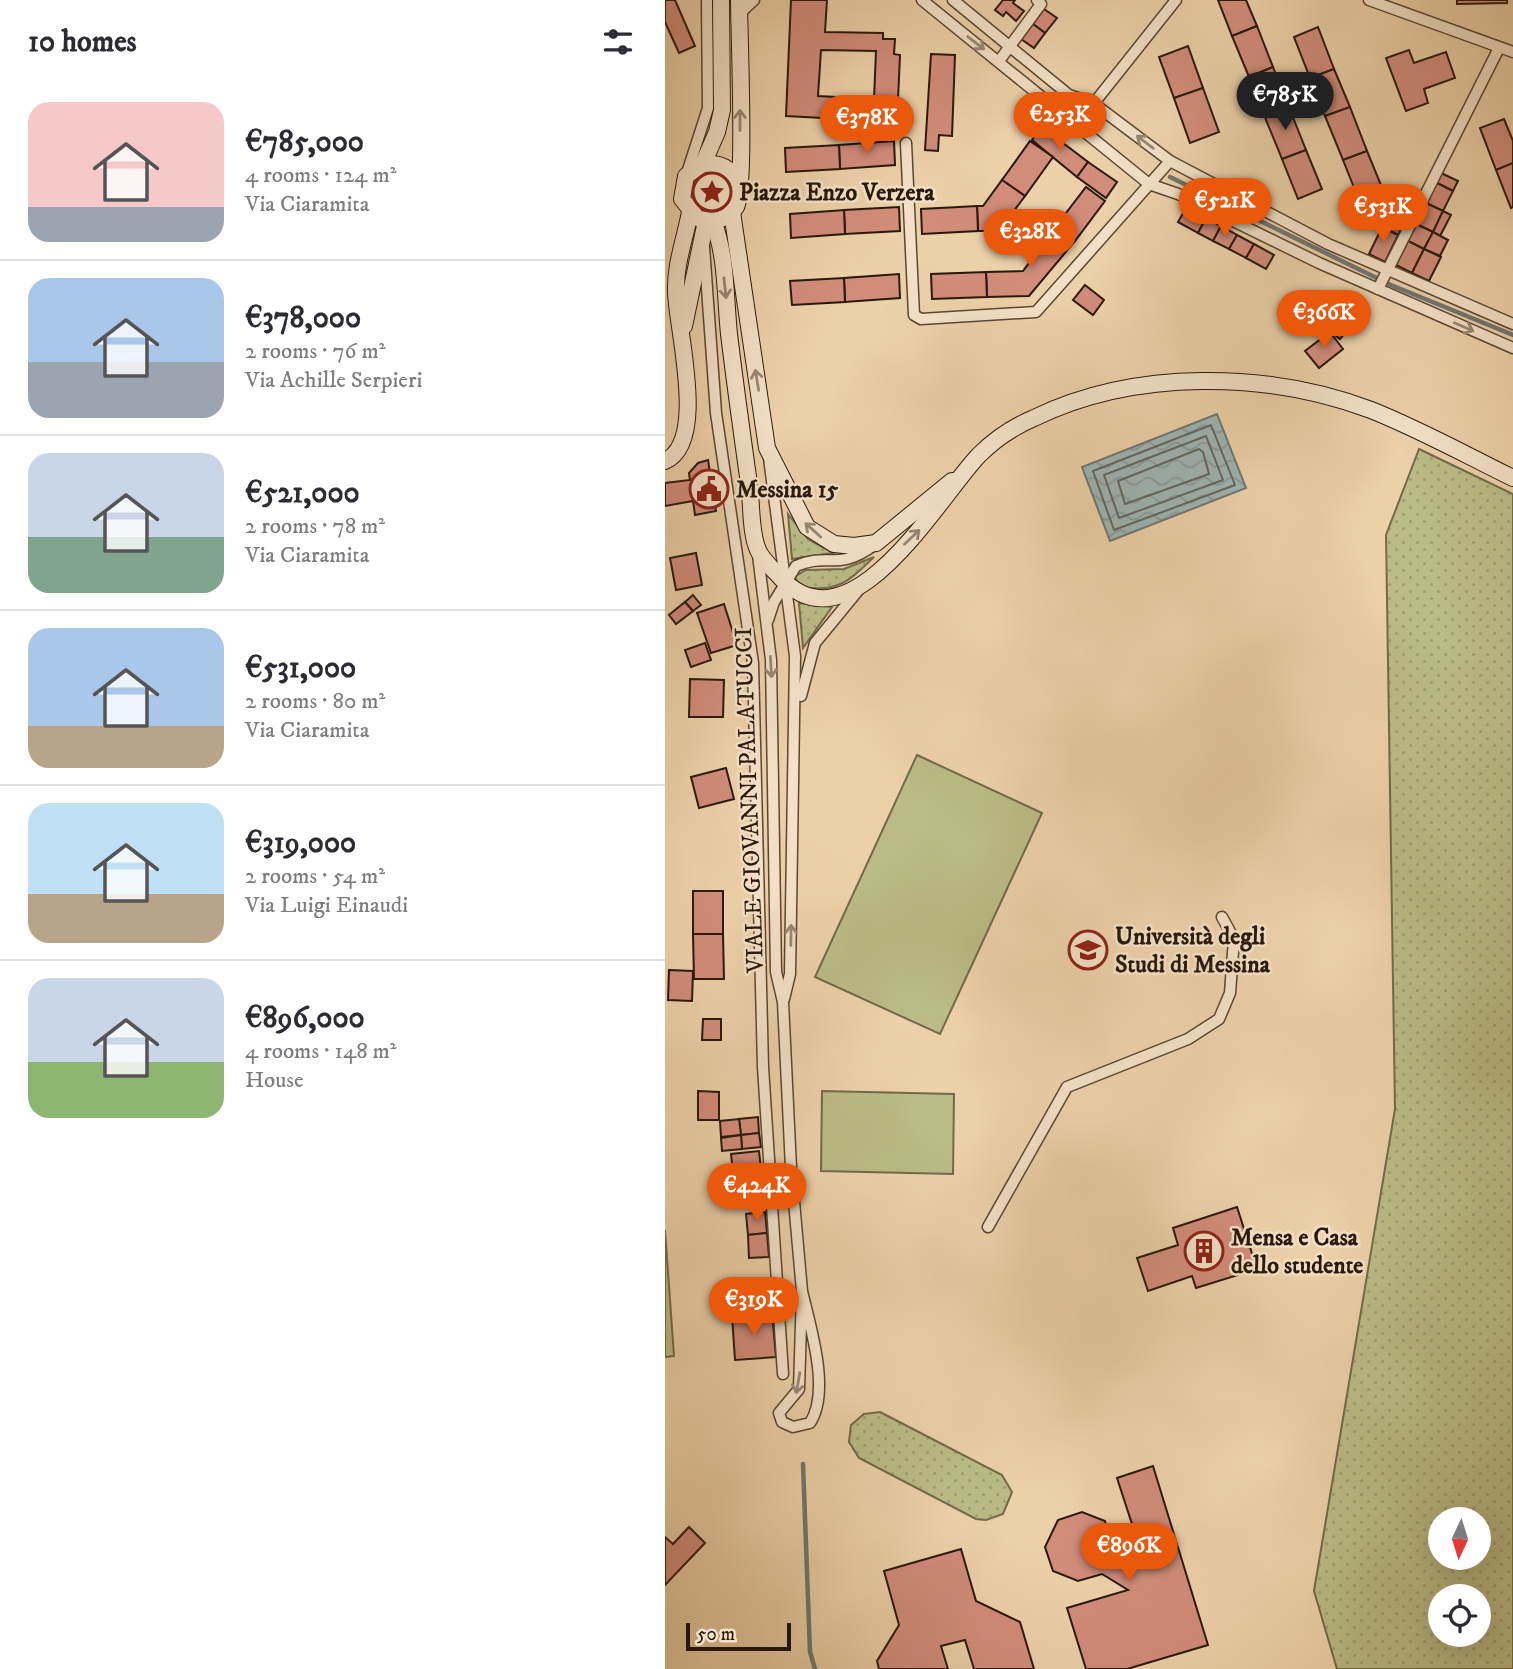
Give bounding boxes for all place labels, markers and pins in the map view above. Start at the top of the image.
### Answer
pin: €785K [1236,72,1334,132]
pin: €253K [1011,92,1109,152]
pin: €378K [818,96,916,155]
place icon: Piazza Enzo Verzera [691,171,733,213]
place label: Piazza Enzo Verzera [739,178,935,208]
pin: €521K [1176,178,1274,238]
pin: €531K [1334,184,1432,244]
pin: €328K [981,210,1079,269]
pin: €366K [1275,290,1373,350]
public building icon: Messina 15 [688,468,730,510]
place label: Messina 15 [736,475,838,505]
place label: Università degli Studi di Messina [1115,922,1271,980]
school or university icon: Università degli Studi di Messina [1067,929,1109,971]
pin: €424K [708,1164,806,1223]
place label: Mensa e Casa dello studente [1231,1223,1363,1281]
building icon: Mensa e Casa dello studente [1183,1230,1225,1272]
pin: €319K [705,1278,803,1337]
pin: €896K [1080,1524,1178,1583]

